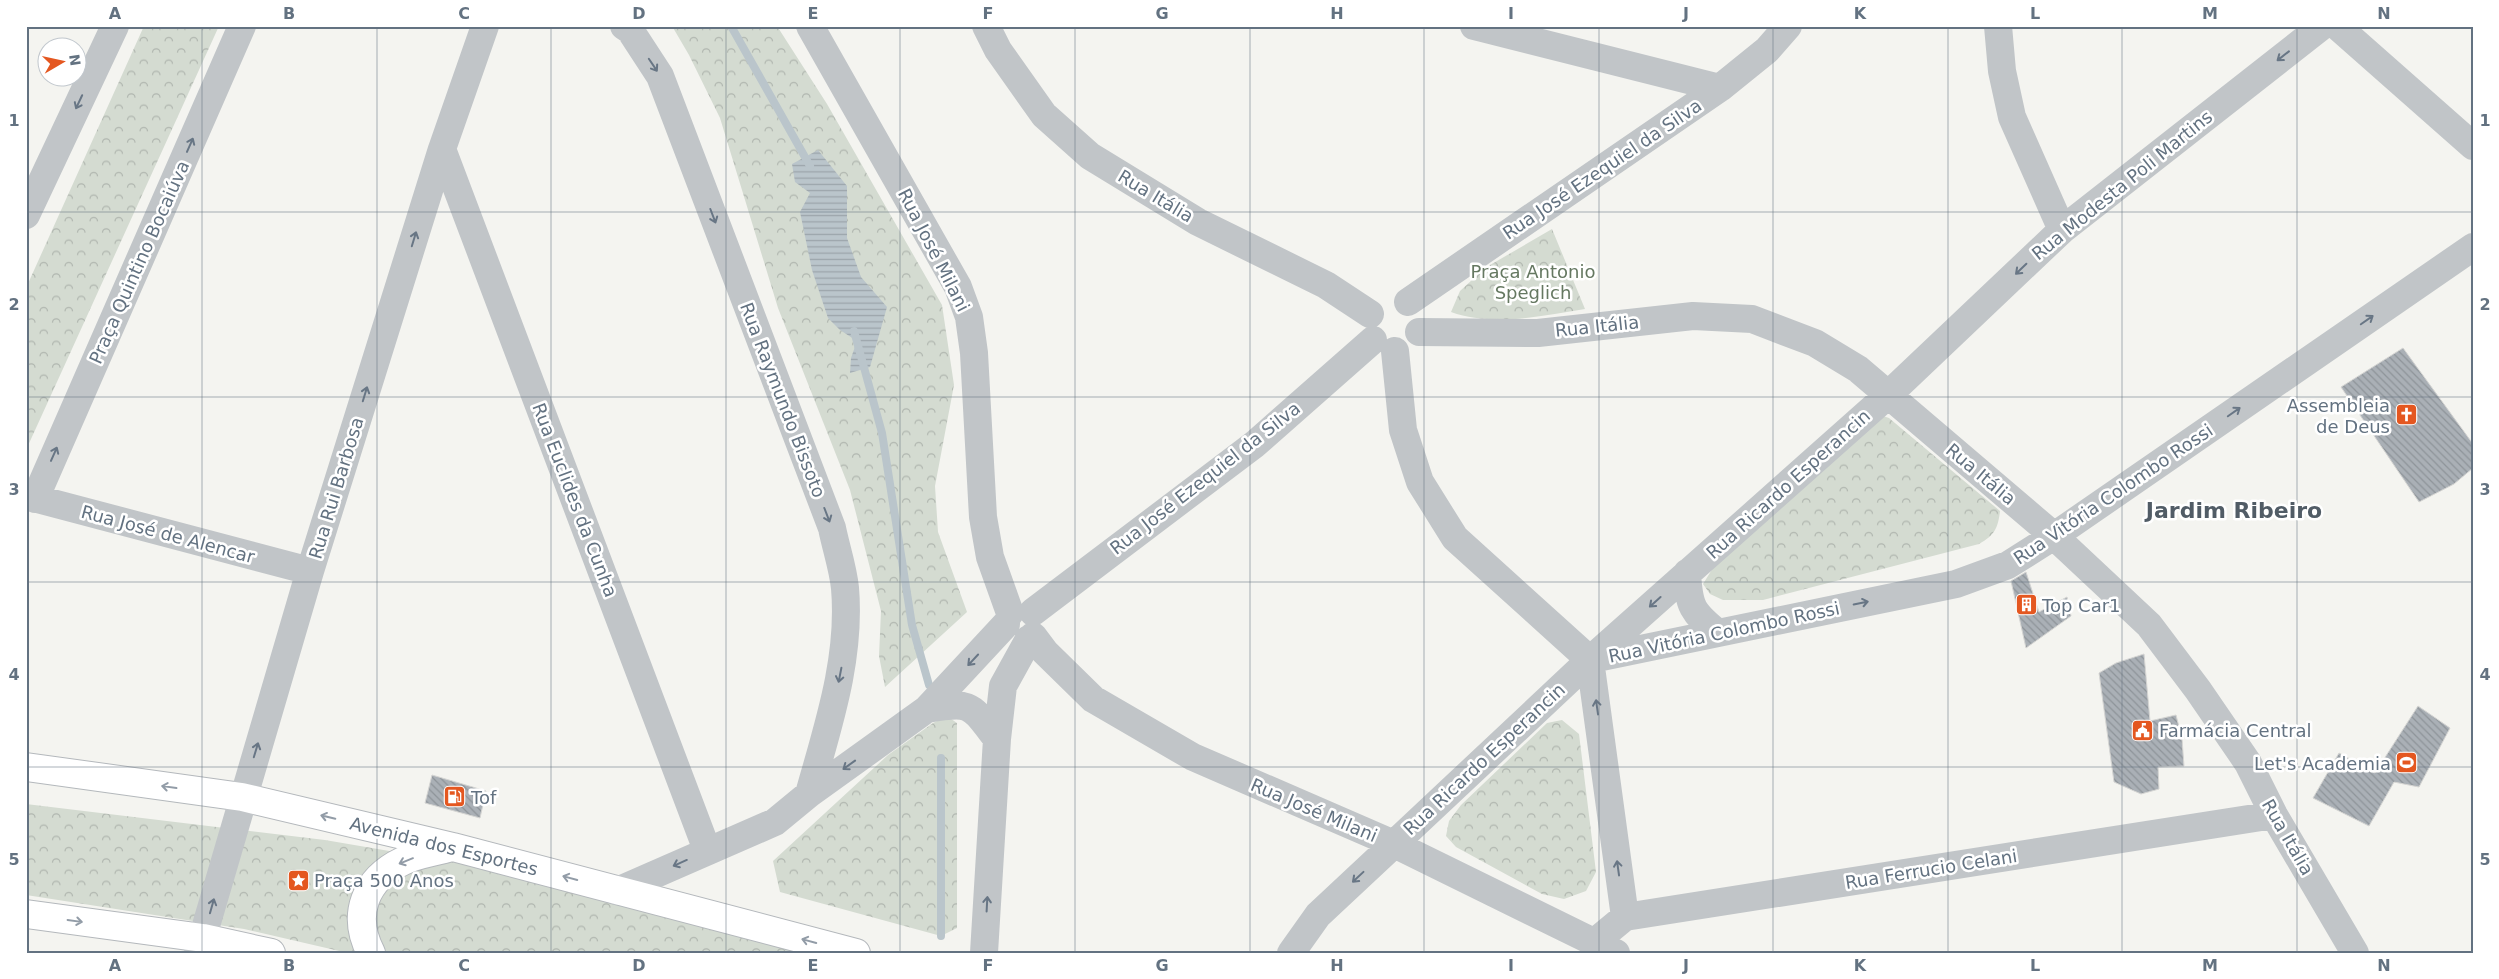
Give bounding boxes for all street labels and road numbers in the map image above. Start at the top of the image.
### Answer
street label: Rua José Ezequiel da Silva [1499,95,1705,243]
street label: Rua Modesta Poli Martins [2028,106,2216,264]
street label: Praça Quintino Bocaiúva [85,157,193,367]
street label: Rua Itália [1114,165,1198,227]
street label: Rua José Milani [894,185,974,315]
street label: Rua Raymundo Bissoto [736,299,830,501]
street label: Rua Itália [1554,311,1640,341]
street label: Rua José Ezequiel da Silva [1106,397,1304,559]
street label: Rua Euclides da Cunha [528,400,622,600]
street label: Rua Ricardo Esperancin [1702,405,1874,563]
street label: Rua Rui Barbosa [304,414,368,562]
street label: Rua Vitória Colombo Rossi [2009,419,2217,569]
street label: Rua Itália [1942,439,2020,509]
street label: Rua José de Alencar [79,501,258,567]
street label: Rua Vitória Colombo Rossi [1607,597,1841,667]
street label: Rua Ricardo Esperancin [1399,679,1569,839]
street label: Rua José Milani [1248,774,1380,846]
street label: Rua Itália [2258,795,2318,879]
street label: Avenida dos Esportes [348,812,540,880]
street label: Rua Ferrucio Celani [1843,845,2019,893]

